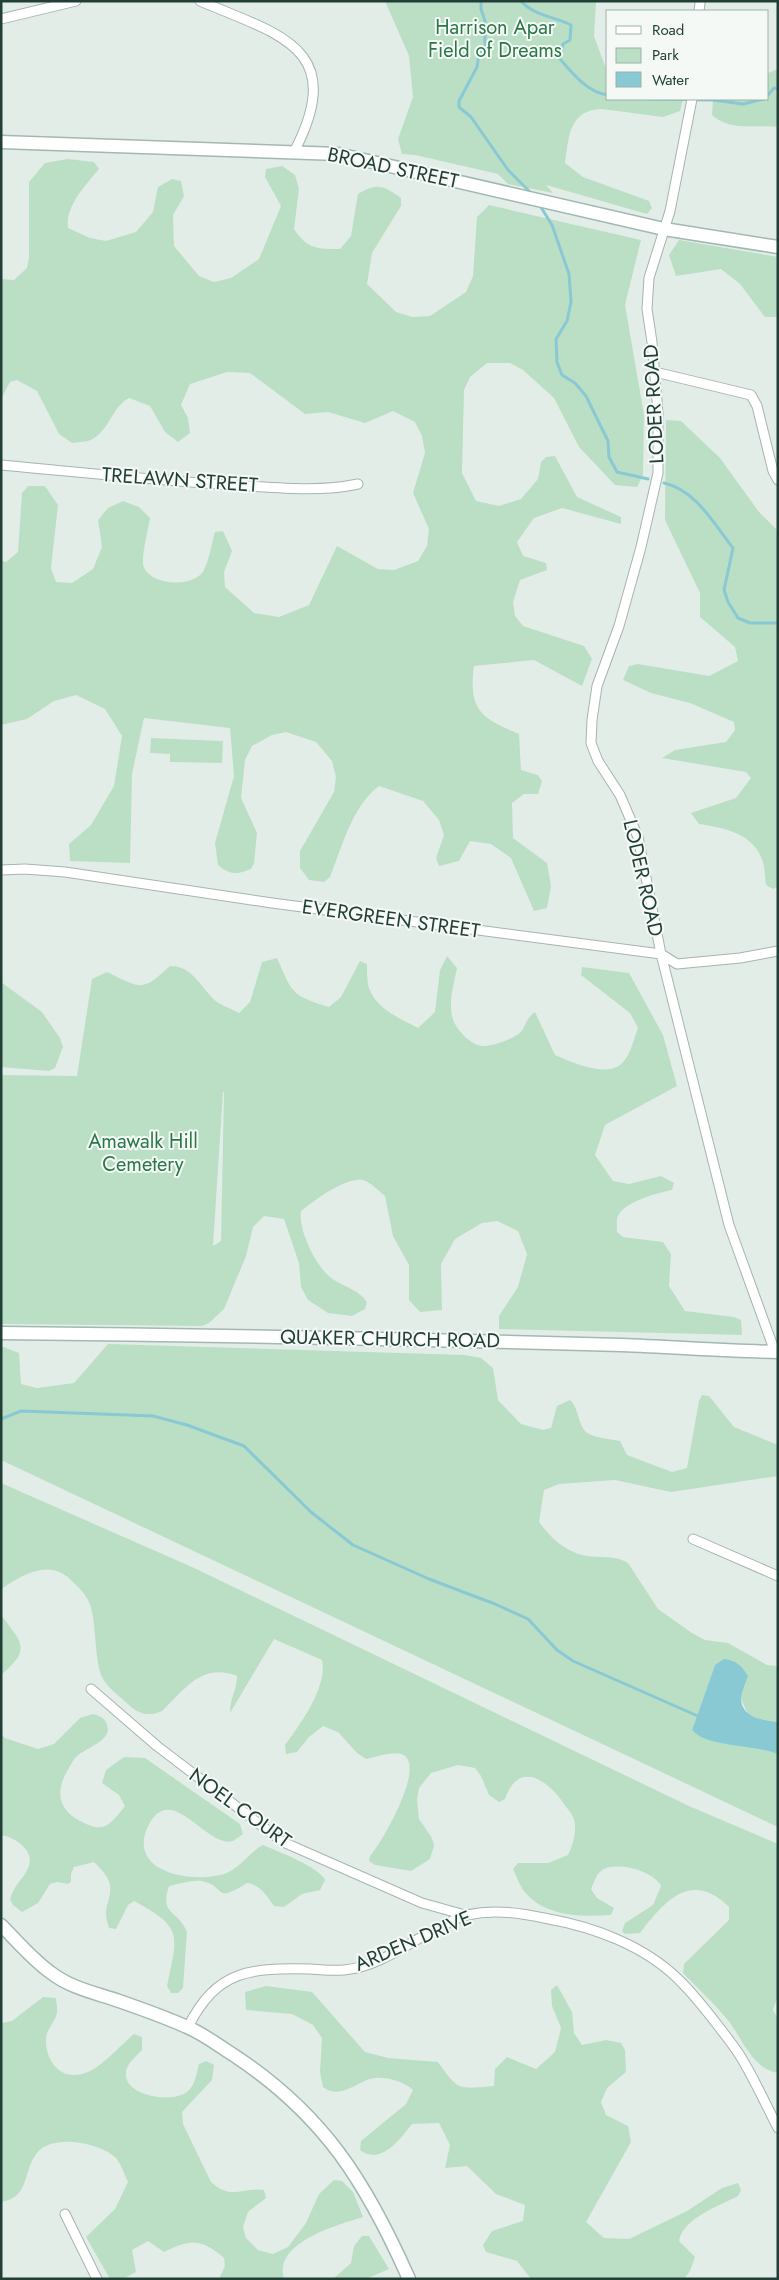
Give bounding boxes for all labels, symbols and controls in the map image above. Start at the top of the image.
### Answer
legend [606,10,769,100]
park label: Harrison Apar Field of Dreams [428,13,562,65]
text: Road [652,19,684,41]
text: Park [652,44,679,66]
text: Water [652,69,690,91]
street label: BROAD STREET [325,140,462,196]
street label: LODER ROAD [636,344,672,464]
street label: TRELAWN STREET [101,460,260,500]
street label: LODER ROAD [615,817,671,939]
street label: EVERGREEN STREET [300,892,483,946]
park label: Amawalk Hill Cemetery [88,1127,198,1179]
street label: QUAKER CHURCH ROAD [280,1323,500,1355]
street label: NOEL COURT [183,1761,298,1855]
street label: ARDEN DRIVE [350,1903,476,1979]

